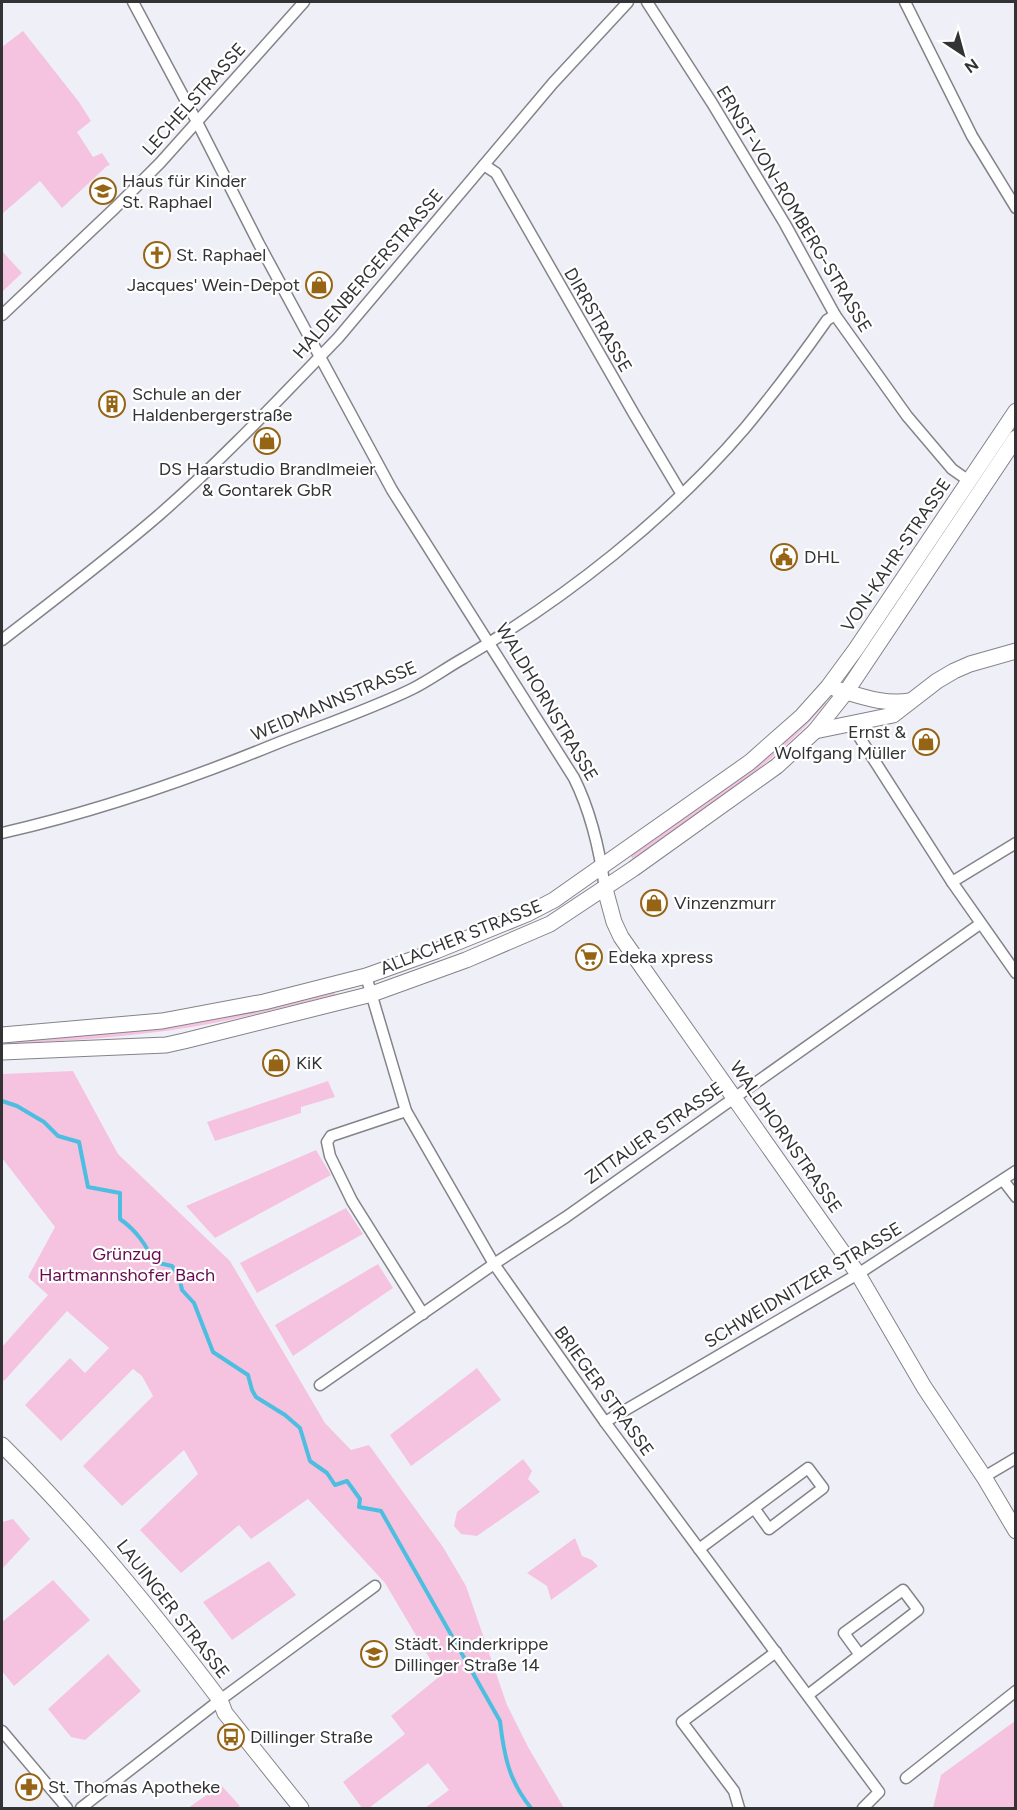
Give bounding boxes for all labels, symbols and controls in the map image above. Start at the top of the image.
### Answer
north arrow [933,24,993,84]
street label: LECHELSTRASSE [138,38,250,160]
text: N [961,54,982,77]
street label: ERNST-VON-ROMBERG-STRASSE [711,82,877,336]
place label: Haus für Kinder St. Raphael [122,170,246,213]
school or university icon: Haus für Kinder St. Raphael [88,176,118,206]
street label: HALDENBERGERSTRASSE [288,185,448,363]
church icon: St. Raphael [142,240,172,270]
place label: St. Raphael [176,244,266,266]
street label: DIRRSTRASSE [559,264,637,376]
shop icon: Jacques' Wein-Depot [304,270,334,300]
place label: Jacques' Wein-Depot [127,274,300,296]
place label: Schule an der Haldenbergerstraße [132,383,293,426]
building icon: Schule an der Haldenbergerstraße [97,389,127,419]
shop icon: DS Haarstudio Brandlmeier & Gontarek GbR [252,426,282,456]
place label: DS Haarstudio Brandlmeier & Gontarek GbR [159,458,375,501]
street label: VON-KAHR-STRASSE [836,474,956,636]
public building icon: DHL [769,542,799,572]
place label: DHL [804,546,840,568]
street label: WALDHORNSTRASSE [491,619,603,785]
street label: WEIDMANNSTRASSE [248,656,420,746]
place label: Ernst & Wolfgang Müller [775,721,906,764]
shop icon: Ernst & Wolfgang Müller [911,727,941,757]
shop icon: Vinzenzmurr [639,888,669,918]
place label: Vinzenzmurr [674,892,776,914]
street label: ALLACHER STRASSE [377,894,545,980]
supermarket icon: Edeka xpress [574,942,604,972]
place label: Edeka xpress [608,946,713,968]
shop icon: KiK [261,1048,291,1078]
place label: KiK [296,1052,322,1074]
street label: WALDHORNSTRASSE [725,1057,847,1217]
street label: ZITTAUER STRASSE [581,1077,727,1189]
street label: SCHWEIDNITZER STRASSE [700,1217,906,1353]
park label: Grünzug Hartmannshofer Bach [39,1243,215,1286]
street label: BRIEGER STRASSE [550,1322,658,1460]
street label: LAUINGER STRASSE [112,1535,234,1683]
place label: Städt. Kinderkrippe Dillinger Straße 14 [394,1633,548,1676]
school or university icon: Städt. Kinderkrippe Dillinger Straße 14 [359,1639,389,1669]
bus stop icon: Dillinger Straße [216,1722,246,1752]
place label: Dillinger Straße [250,1726,373,1748]
pharmacy icon: St. Thomas Apotheke [14,1772,44,1802]
place label: St. Thomas Apotheke [48,1776,220,1798]

